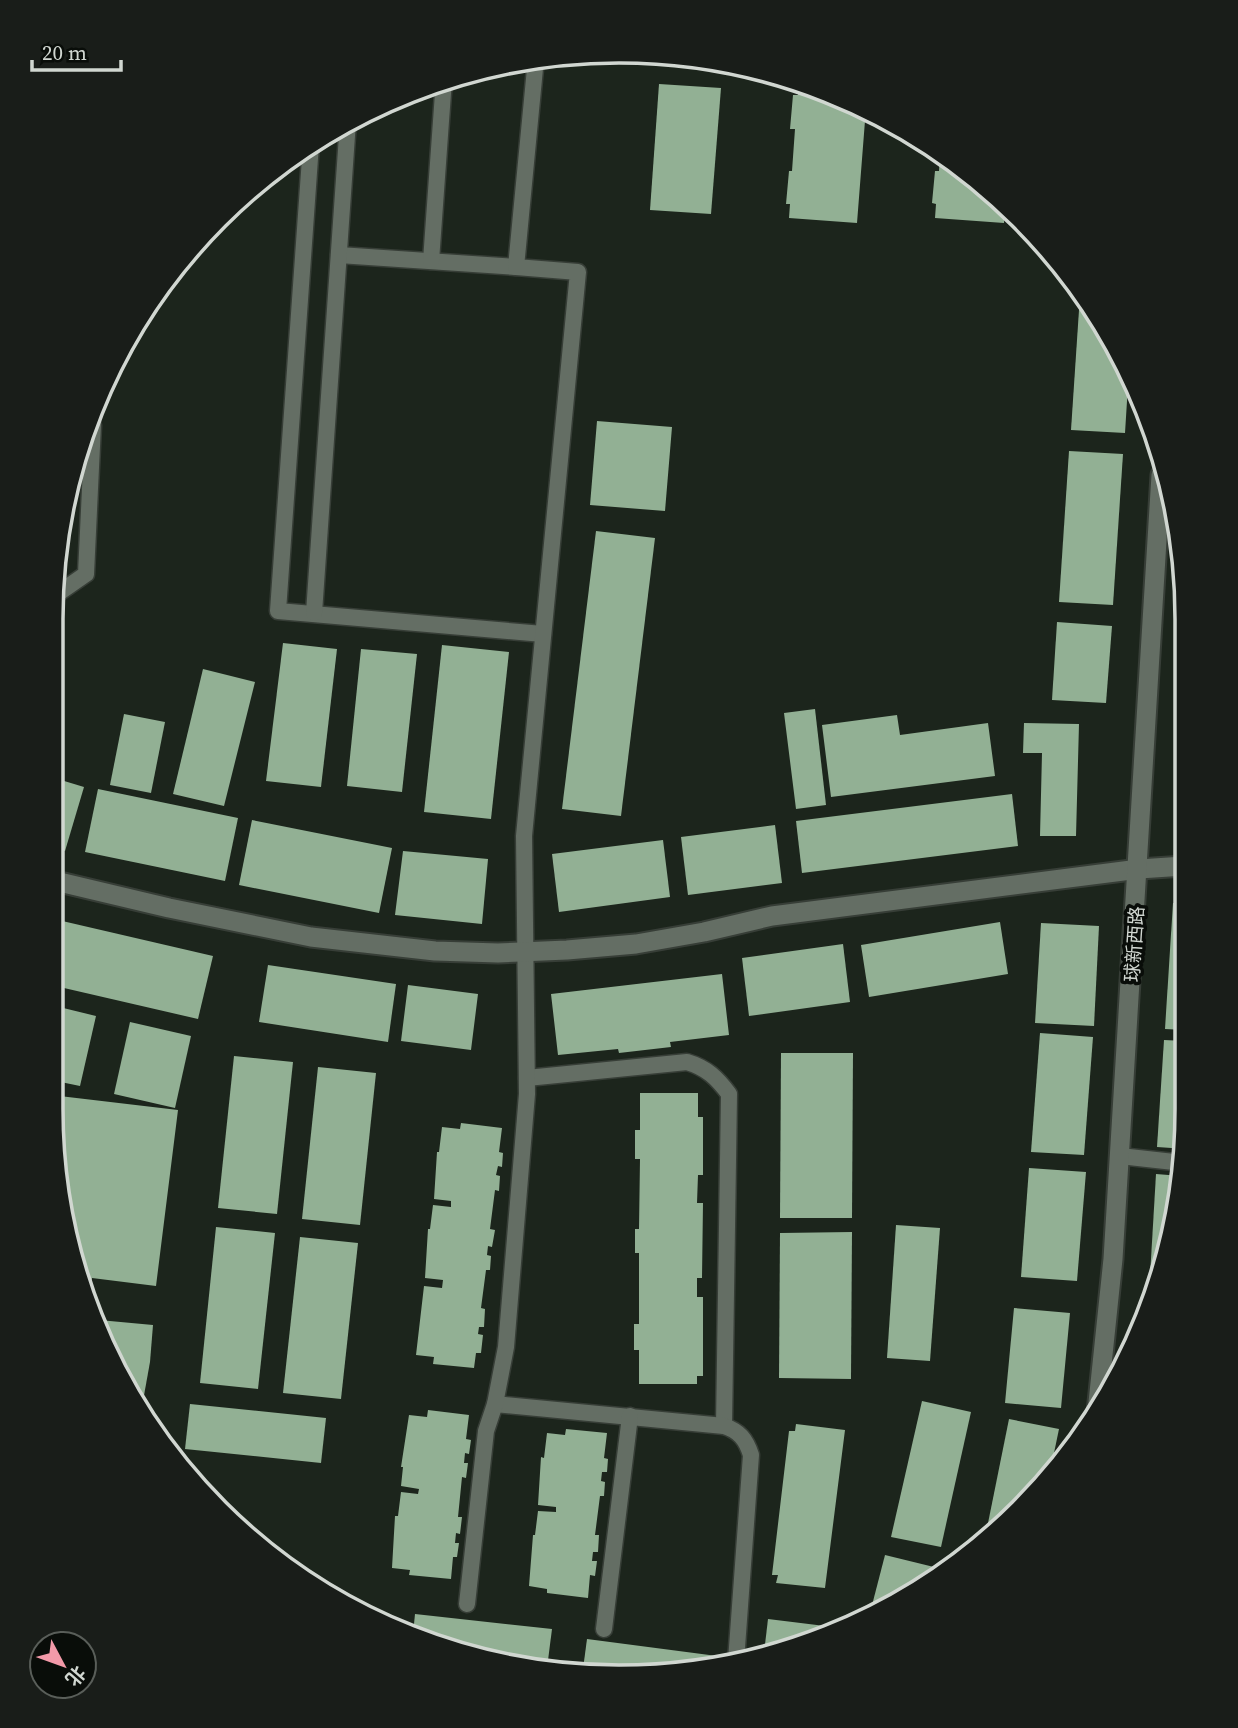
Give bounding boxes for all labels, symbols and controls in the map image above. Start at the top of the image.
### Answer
scale bar [32,28,121,72]
text: 20 m [42,38,87,67]
street label: 球新西路 [1118,905,1150,983]
north arrow [28,1630,98,1700]
text: 北 [60,1660,92,1692]

